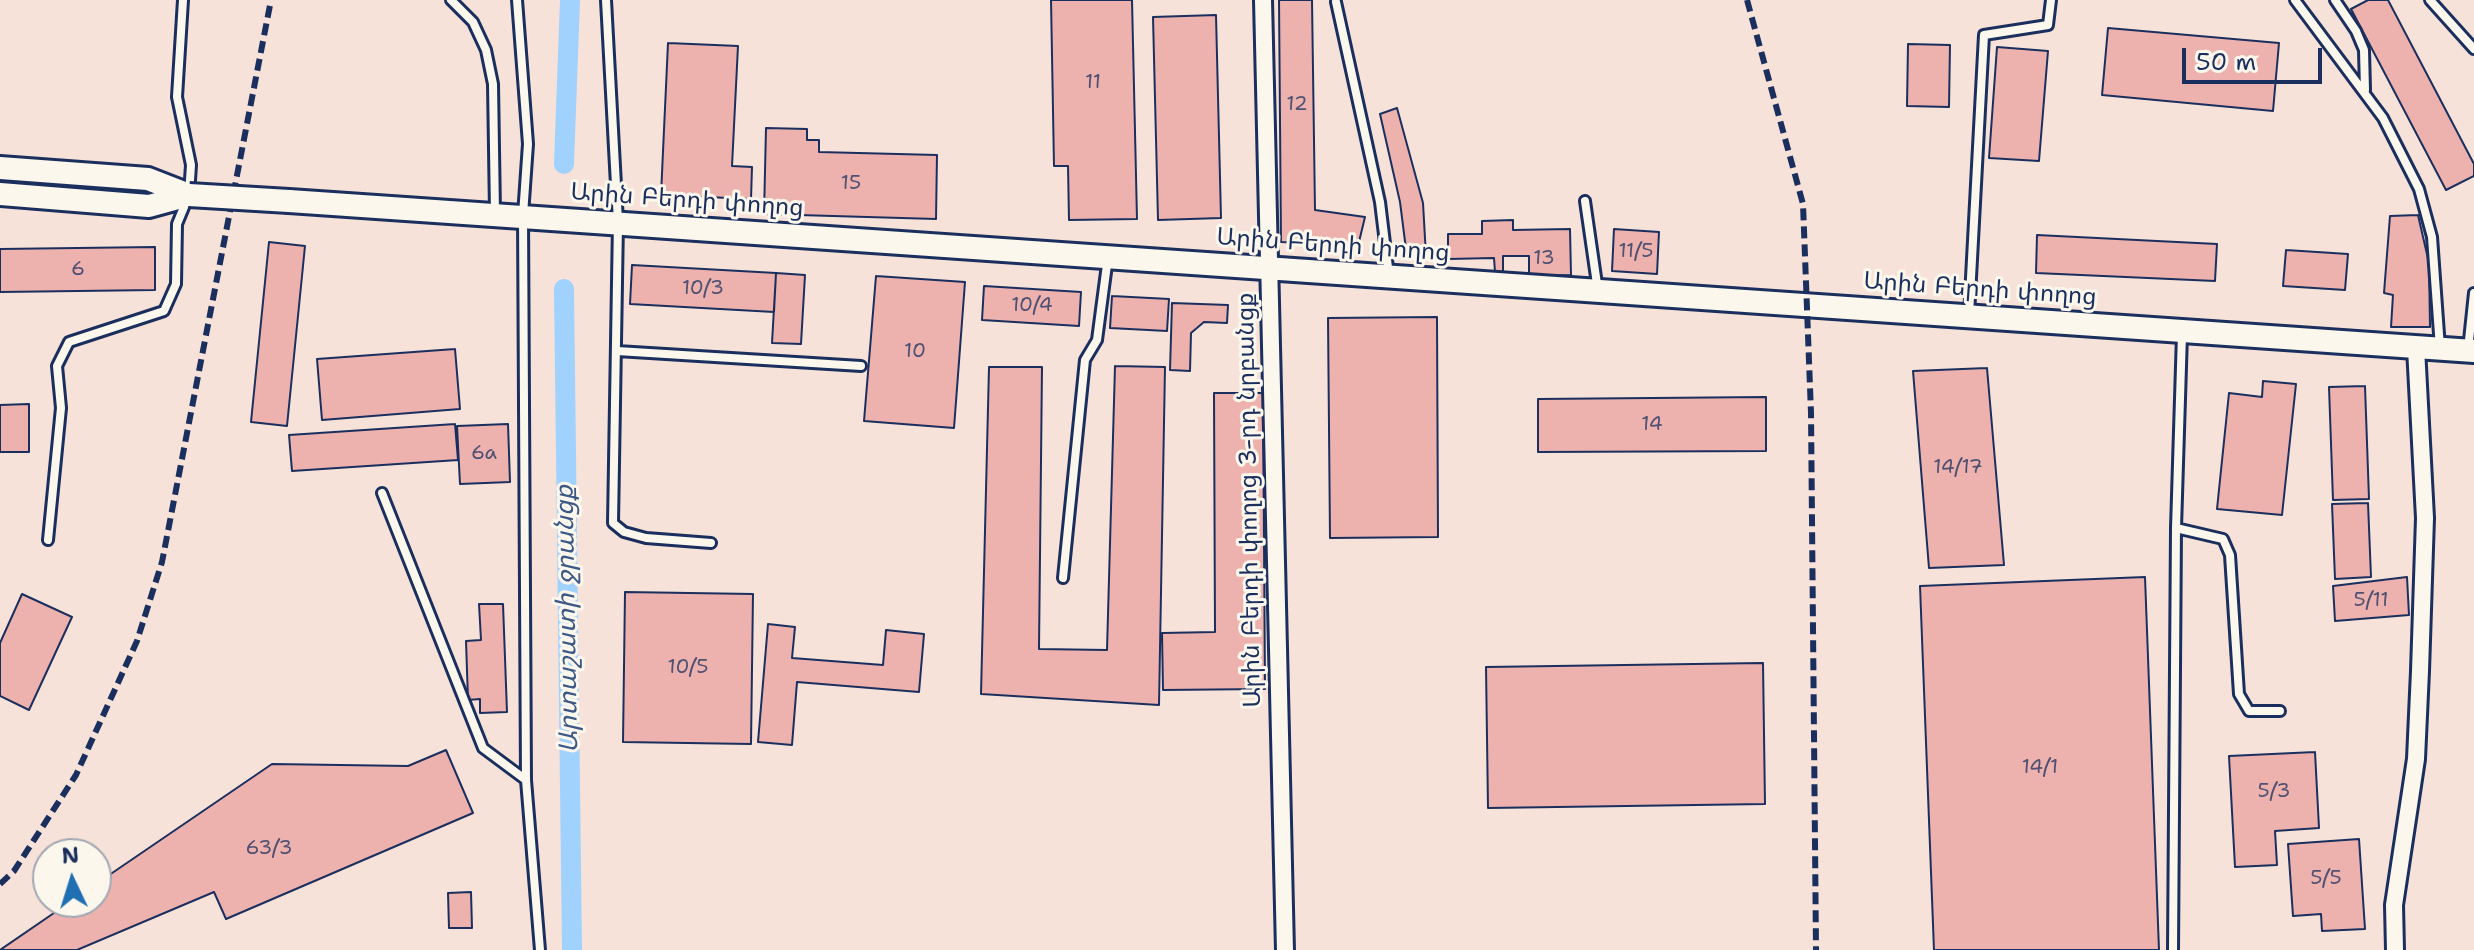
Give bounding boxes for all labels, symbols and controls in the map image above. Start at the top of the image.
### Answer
scale bar [2186,32,2326,82]
text: 50 m [2196,46,2256,78]
house number: 11 [1085,71,1101,95]
house number: 12 [1286,93,1308,117]
house number: 15 [841,172,861,196]
street label: Արին Բերդի փողոց [569,178,805,224]
street label: Արին Բերդի փողոց [1215,223,1451,269]
house number: 11/5 [1618,240,1654,264]
house number: 13 [1533,247,1555,271]
house number: 6 [71,258,85,282]
street label: Արին Բերդի փողոց [1862,267,2098,313]
house number: 10/3 [682,277,724,301]
street label: Արին Բերդի փողոց 3-րդ նրբանցք [1232,292,1268,708]
house number: 10/4 [1011,294,1053,318]
house number: 10 [904,340,926,364]
house number: 14 [1641,413,1663,437]
house number: 6a [471,442,497,466]
house number: 14/17 [1933,456,1983,480]
water label: Արտաշատի ջրանցք [550,485,586,753]
house number: 5/11 [2353,589,2389,613]
house number: 10/5 [668,656,708,680]
house number: 14/1 [2022,756,2058,780]
house number: 5/3 [2258,780,2290,804]
house number: 63/3 [245,837,293,861]
north arrow [32,838,112,918]
text: N [61,840,80,871]
house number: 5/5 [2310,867,2342,891]

